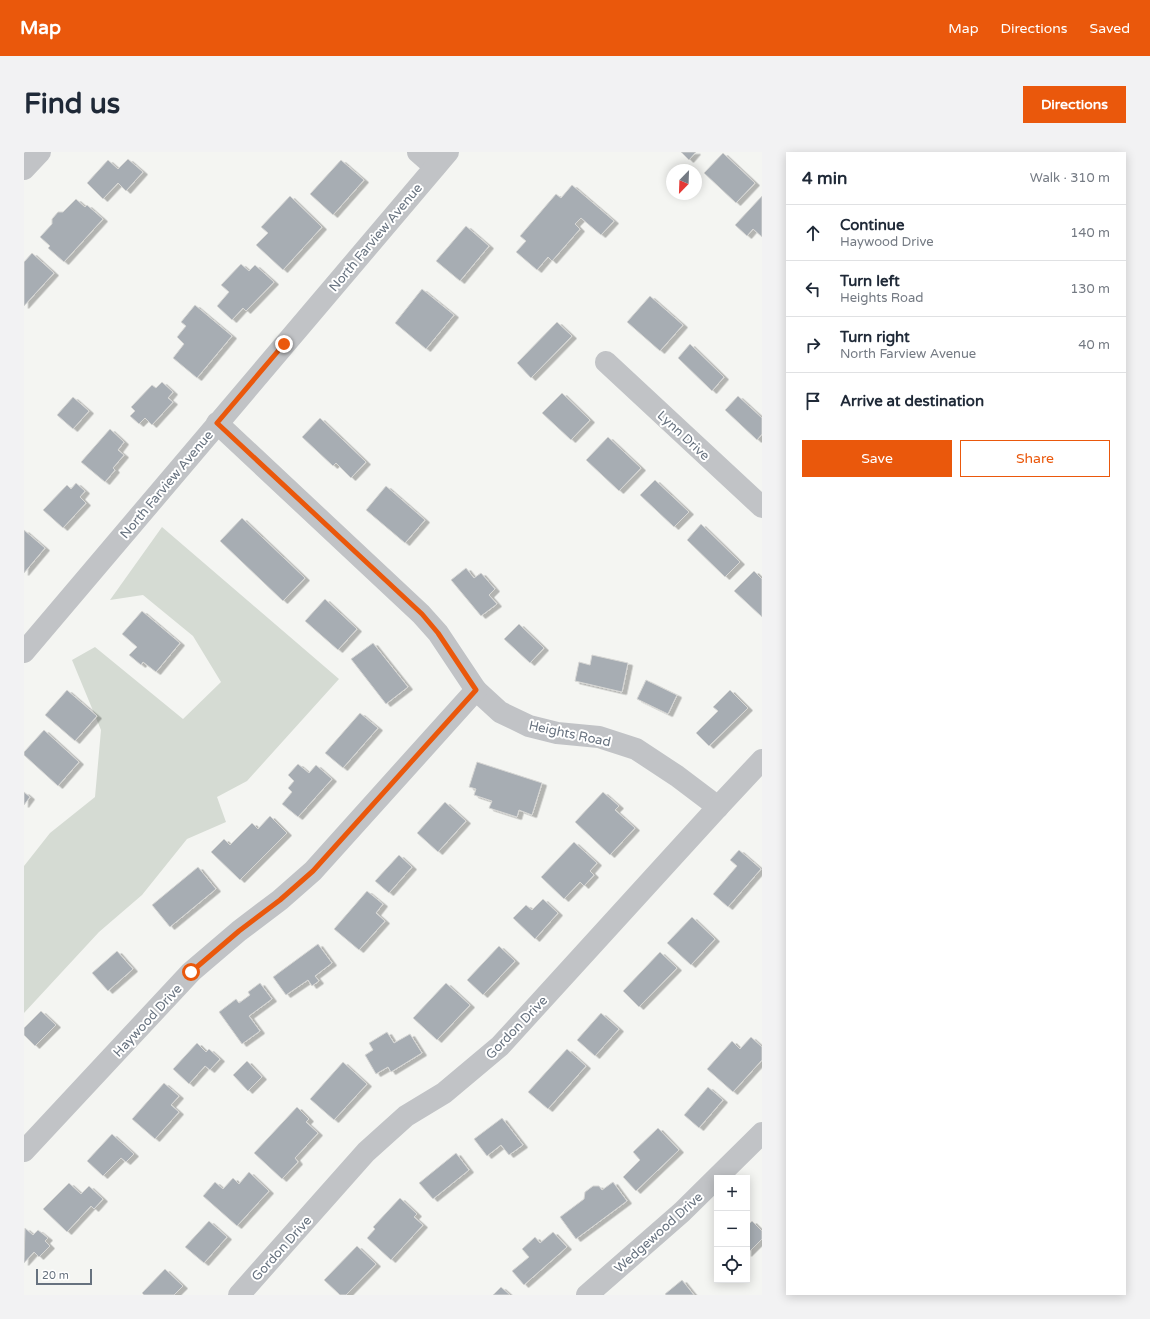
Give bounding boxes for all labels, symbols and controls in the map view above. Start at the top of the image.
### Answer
text: Map [20,17,61,39]
text: Map [948,20,979,37]
text: Directions [1001,20,1068,37]
text: Saved [1090,20,1130,37]
button: Directions [1023,86,1126,123]
text: Find us [24,87,120,121]
north arrow [666,164,702,200]
text: 4 min [802,168,847,189]
text: Walk · 310 m [1030,170,1110,186]
street label: North Farview Avenue [326,180,426,295]
text: Continue [840,216,904,234]
icon: ahead [802,222,824,244]
text: 140 m [1070,225,1110,241]
text: Haywood Drive [840,234,934,250]
text: Turn left [840,272,900,290]
icon: left [802,278,824,300]
text: 130 m [1070,281,1110,297]
text: Heights Road [840,290,923,306]
text: Turn right [840,328,910,346]
icon: right [802,334,824,356]
route end [275,335,293,353]
text: 40 m [1078,337,1110,353]
text: North Farview Avenue [840,346,976,362]
icon: arrive [802,390,824,412]
text: Arrive at destination [840,392,984,410]
street label: Lynn Drive [654,407,713,464]
street label: North Farview Avenue [117,427,217,542]
button: Save [802,440,952,477]
button: Share [960,440,1110,477]
street label: Heights Road [527,717,612,750]
route start [182,963,200,981]
street label: Haywood Drive [110,981,186,1060]
street label: Gordon Drive [482,993,551,1063]
map controls [714,1175,750,1283]
button: + [714,1175,750,1211]
street label: Wedgewood Drive [611,1189,706,1277]
button: − [714,1211,750,1247]
street label: Gordon Drive [248,1213,315,1284]
button: locate [714,1247,750,1283]
scale bar [36,1267,92,1286]
text: 20 m [42,1269,69,1282]

